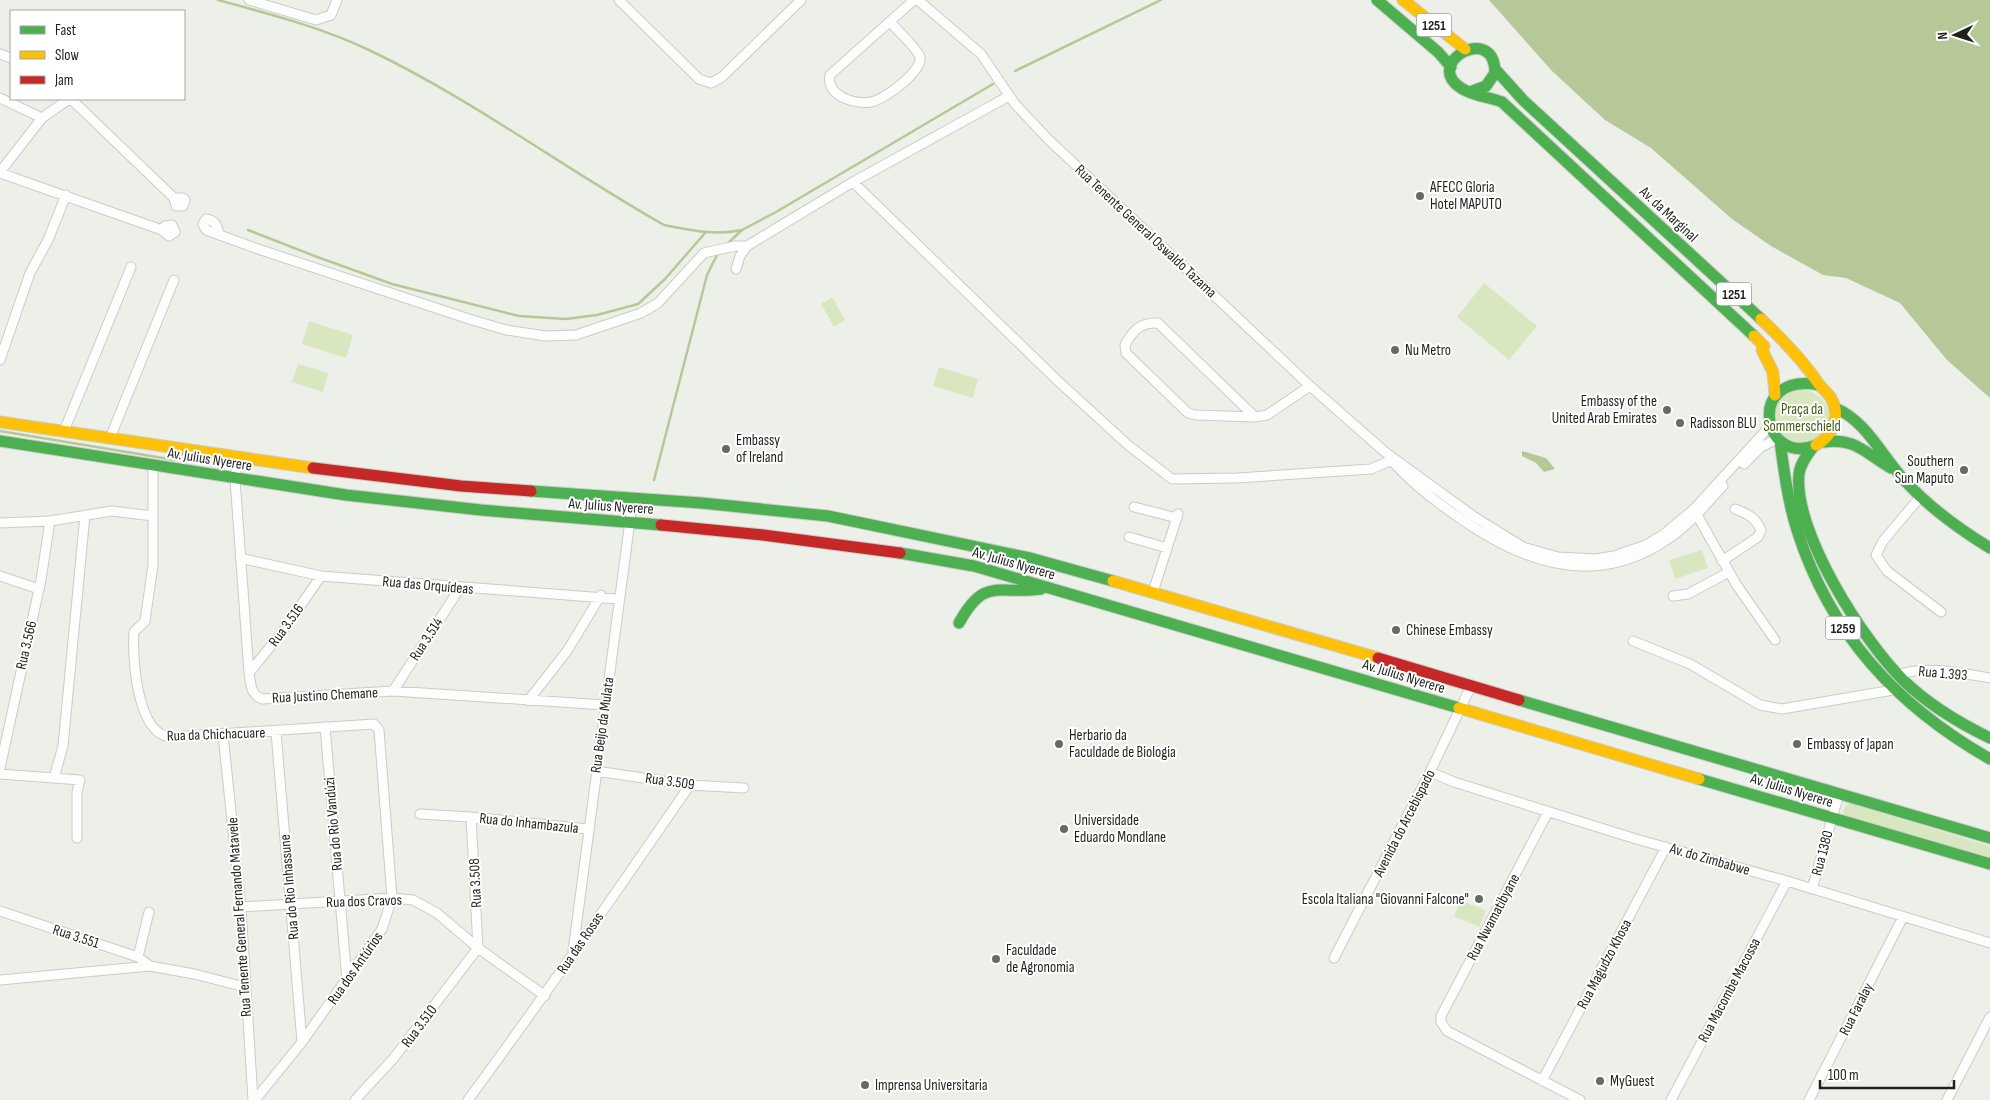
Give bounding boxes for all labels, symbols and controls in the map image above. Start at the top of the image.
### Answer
legend [10,10,185,100]
north arrow [1930,10,1980,60]
road number: 1251 [1416,14,1452,36]
text: Fast [55,21,77,40]
text: N [1934,32,1951,40]
text: Slow [55,46,79,65]
text: Jam [54,71,73,90]
street label: Rua Tenente General Oswaldo Tazama [1071,161,1221,302]
place label: AFECC Gloria Hotel MAPUTO [1429,178,1502,214]
street label: Av. da Marginal [1635,182,1702,246]
marker: AFECC Gloria Hotel MAPUTO [1414,190,1426,202]
road number: 1251 [1716,282,1752,306]
place label: Nu Metro [1405,341,1451,360]
marker: Nu Metro [1389,344,1401,356]
place label: Embassy of the United Arab Emirates [1552,392,1657,428]
park label: Praça da Sommerschield [1763,400,1841,436]
marker: Embassy of the United Arab Emirates [1661,404,1673,416]
place label: Radisson BLU [1690,414,1757,433]
marker: Radisson BLU [1674,417,1686,429]
place label: Embassy of Ireland [736,431,783,467]
street label: Av. Julius Nyerere [165,443,253,476]
marker: Embassy of Ireland [720,443,732,455]
place label: Southern Sun Maputo [1895,452,1954,488]
marker: Southern Sun Maputo [1958,464,1970,476]
street label: Av. Julius Nyerere [567,494,654,519]
street label: Av. Julius Nyerere [969,542,1057,584]
street label: Rua das Orquídeas [382,572,474,599]
street label: Rua 3.516 [265,600,308,650]
street label: Rua 3.514 [405,614,447,665]
road number: 1259 [1826,616,1860,640]
street label: Rua 3.566 [12,619,41,671]
place label: Chinese Embassy [1406,621,1493,640]
marker: Chinese Embassy [1390,624,1402,636]
street label: Av. Julius Nyerere [1359,655,1447,698]
street label: Rua 1.393 [1918,662,1968,685]
street label: Rua Beijo da Mulata [586,676,619,774]
street label: Rua Justino Chemane [272,683,378,708]
street label: Rua da Chichacuare [166,723,266,746]
place label: Herbario da Faculdade de Biologia [1069,726,1176,762]
place label: Embassy of Japan [1807,735,1894,754]
marker: Herbario da Faculdade de Biologia [1053,738,1065,750]
marker: Embassy of Japan [1791,738,1803,750]
street label: Avenida do Arcebispado [1369,766,1440,881]
street label: Rua 3.509 [644,769,696,794]
street label: Av. Julius Nyerere [1747,769,1835,812]
street label: Rua do Rio Vandúzi [320,776,347,871]
street label: Rua do Inhambazula [478,809,580,838]
place label: Universidade Eduardo Mondlane [1074,811,1166,847]
street label: Rua Tenente General Fernando Matavele [223,817,256,1017]
marker: Universidade Eduardo Mondlane [1058,823,1070,835]
street label: Rua 1380 [1807,828,1838,878]
street label: Rua do Rio Inhassune [275,834,304,940]
street label: Av. do Zimbabwe [1667,839,1752,880]
street label: Rua 3.508 [465,858,486,908]
street label: Rua Nwamatibyane [1463,871,1524,964]
place label: Escola Italiana "Giovanni Falcone" [1302,890,1469,909]
street label: Rua dos Cravos [326,891,402,912]
marker: Escola Italiana "Giovanni Falcone" [1473,893,1485,905]
street label: Rua das Rosas [553,909,608,978]
street label: Rua Magudzo Khosa [1573,916,1636,1012]
street label: Rua 3.551 [50,920,102,953]
street label: Rua dos Antúrios [323,928,387,1008]
street label: Rua Macombe Macossa [1694,935,1765,1046]
place label: Faculdade de Agronomia [1006,941,1075,977]
marker: Faculdade de Agronomia [990,953,1002,965]
street label: Rua Faralay [1835,979,1878,1039]
street label: Rua 3.510 [397,1001,442,1051]
scale bar [1820,1058,1954,1090]
text: 100 m [1828,1066,1859,1085]
place label: MyGuest [1610,1072,1655,1091]
marker: MyGuest [1594,1075,1606,1087]
place label: Imprensa Universitaria [875,1076,988,1095]
marker: Imprensa Universitaria [859,1079,871,1091]

